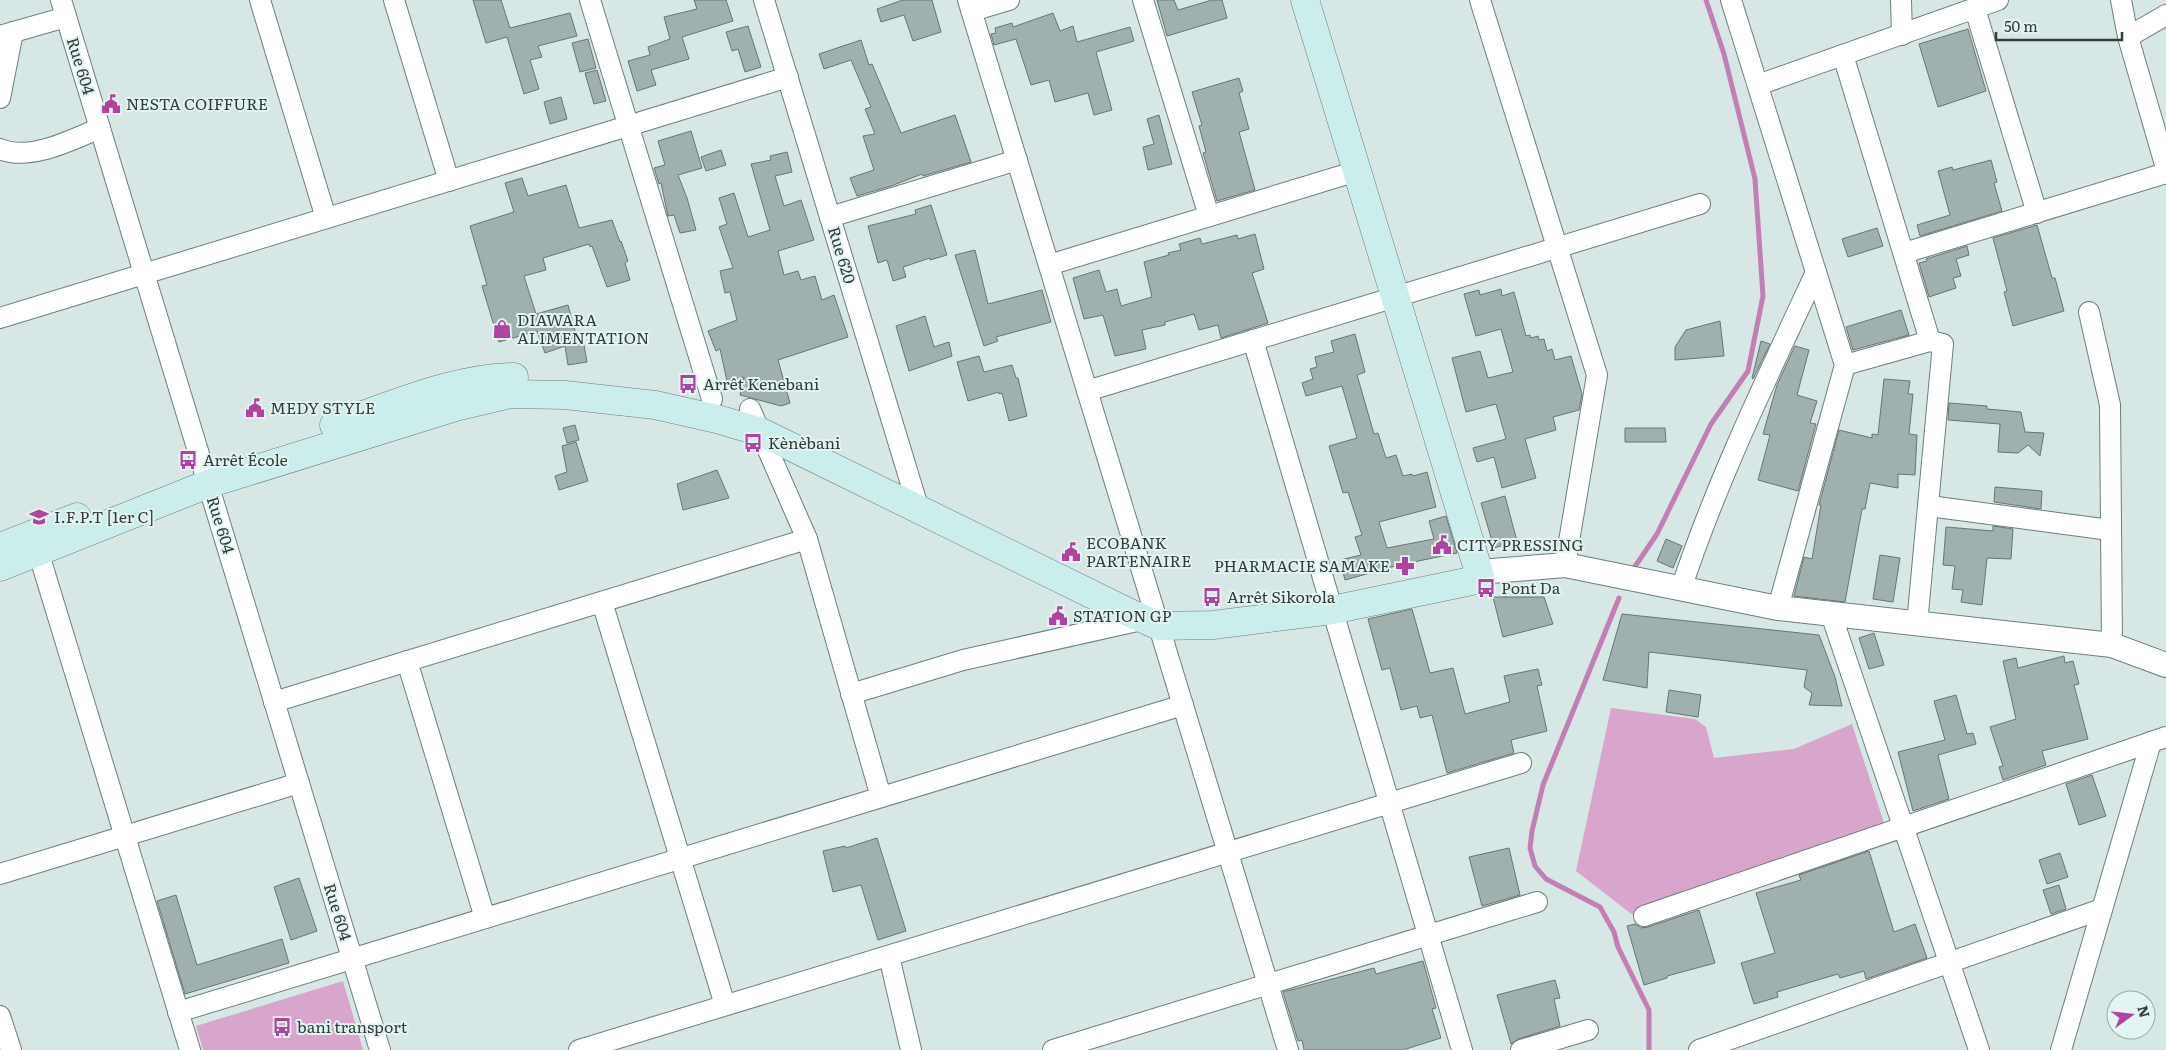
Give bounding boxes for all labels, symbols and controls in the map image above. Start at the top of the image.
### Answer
scale bar [1996,10,2122,42]
text: 50 m [2004,14,2038,37]
street label: Rue 604 [62,34,102,98]
place label: NESTA COIFFURE [126,91,268,115]
public building icon: NESTA COIFFURE [100,93,122,115]
street label: Rue 620 [823,223,863,286]
place label: DIAWARA ALIMENTATION [517,307,649,349]
shop icon: DIAWARA ALIMENTATION [491,318,513,340]
place label: Arrêt Kenebani [703,371,819,395]
bus stop icon: Arrêt Kenebani [677,373,699,395]
place label: MEDY STYLE [270,395,375,419]
public building icon: MEDY STYLE [244,397,266,419]
place label: Kènèbani [768,430,840,454]
bus stop icon: Kènèbani [742,432,764,454]
place label: Arrêt École [203,447,288,471]
bus stop icon: Arrêt École [177,449,199,471]
street label: Rue 604 [202,493,242,557]
place label: I.F.P.T [1er C] [54,504,154,528]
school or university icon: I.F.P.T [1er C] [28,506,50,528]
place label: ECOBANK PARTENAIRE [1086,530,1191,572]
place label: CITY PRESSING [1457,532,1584,556]
public building icon: CITY PRESSING [1431,534,1453,556]
public building icon: ECOBANK PARTENAIRE [1060,541,1082,563]
place label: PHARMACIE SAMAKE [1214,553,1390,577]
pharmacy icon: PHARMACIE SAMAKE [1394,555,1416,577]
place label: Pont Da [1501,575,1561,599]
bus stop icon: Pont Da [1475,577,1497,599]
place label: Arrêt Sikorola [1227,584,1336,608]
bus stop icon: Arrêt Sikorola [1201,586,1223,608]
place label: STATION GP [1073,603,1172,627]
public building icon: STATION GP [1047,605,1069,627]
street label: Rue 604 [319,880,359,944]
north arrow [2106,990,2156,1040]
text: N [2133,1003,2156,1020]
place label: bani transport [297,1014,408,1038]
bus stop icon: bani transport [271,1016,293,1038]

